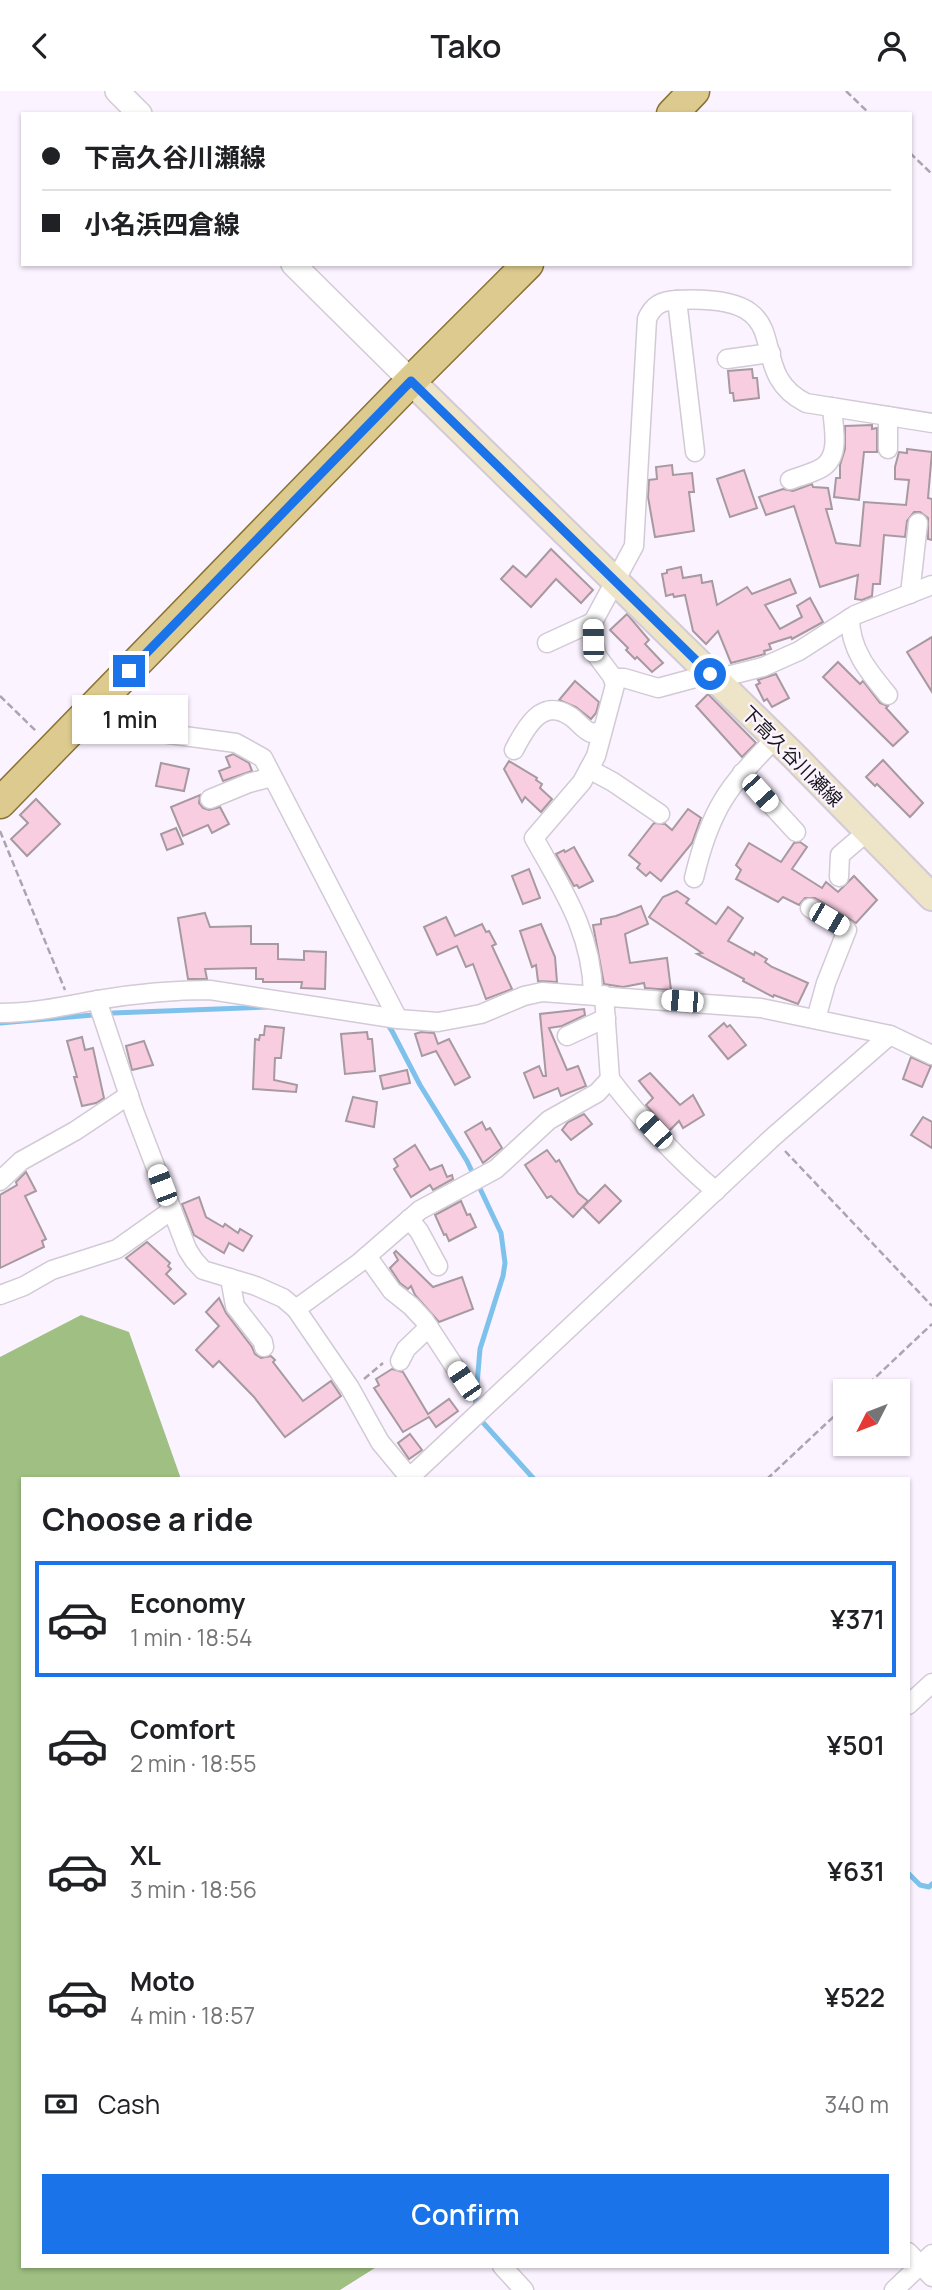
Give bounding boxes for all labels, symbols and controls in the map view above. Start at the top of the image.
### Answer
text: Tako [430,24,502,68]
icon: back [21,27,59,65]
icon: person [873,27,911,65]
text: 下高久谷川瀬線 [84,139,266,175]
text: 小名浜四倉線 [84,206,240,242]
car [583,619,604,661]
route end [113,655,145,687]
route start [694,658,726,690]
callout: 1 min [71,695,187,745]
street label: 下高久谷川瀬線 [736,700,848,812]
text: 1 min [103,703,157,735]
car [739,770,782,816]
car [806,899,853,939]
car [661,989,704,1013]
car [632,1107,677,1153]
car [145,1162,180,1208]
car [444,1358,485,1404]
north arrow [833,1379,910,1456]
map controls [833,1379,910,1456]
text: Choose a ride [42,1497,253,1541]
text: Economy [130,1585,245,1621]
icon: car [46,1588,109,1651]
text: ¥371 [830,1601,885,1637]
text: 1 min · 18:54 [130,1621,253,1653]
text: Comfort [130,1711,236,1747]
icon: car [46,1714,109,1777]
text: ¥501 [827,1727,885,1763]
text: 2 min · 18:55 [130,1747,256,1779]
text: XL [130,1837,161,1873]
icon: car [46,1840,109,1903]
text: ¥631 [828,1853,885,1889]
text: 3 min · 18:56 [130,1873,257,1905]
text: Moto [130,1963,195,1999]
icon: car [46,1966,109,2029]
text: ¥522 [825,1979,885,2015]
text: 4 min · 18:57 [130,1999,255,2031]
icon: cash [42,2085,80,2123]
text: Cash [98,2086,160,2122]
text: 340 m [825,2088,889,2120]
button: Confirm [42,2174,889,2254]

